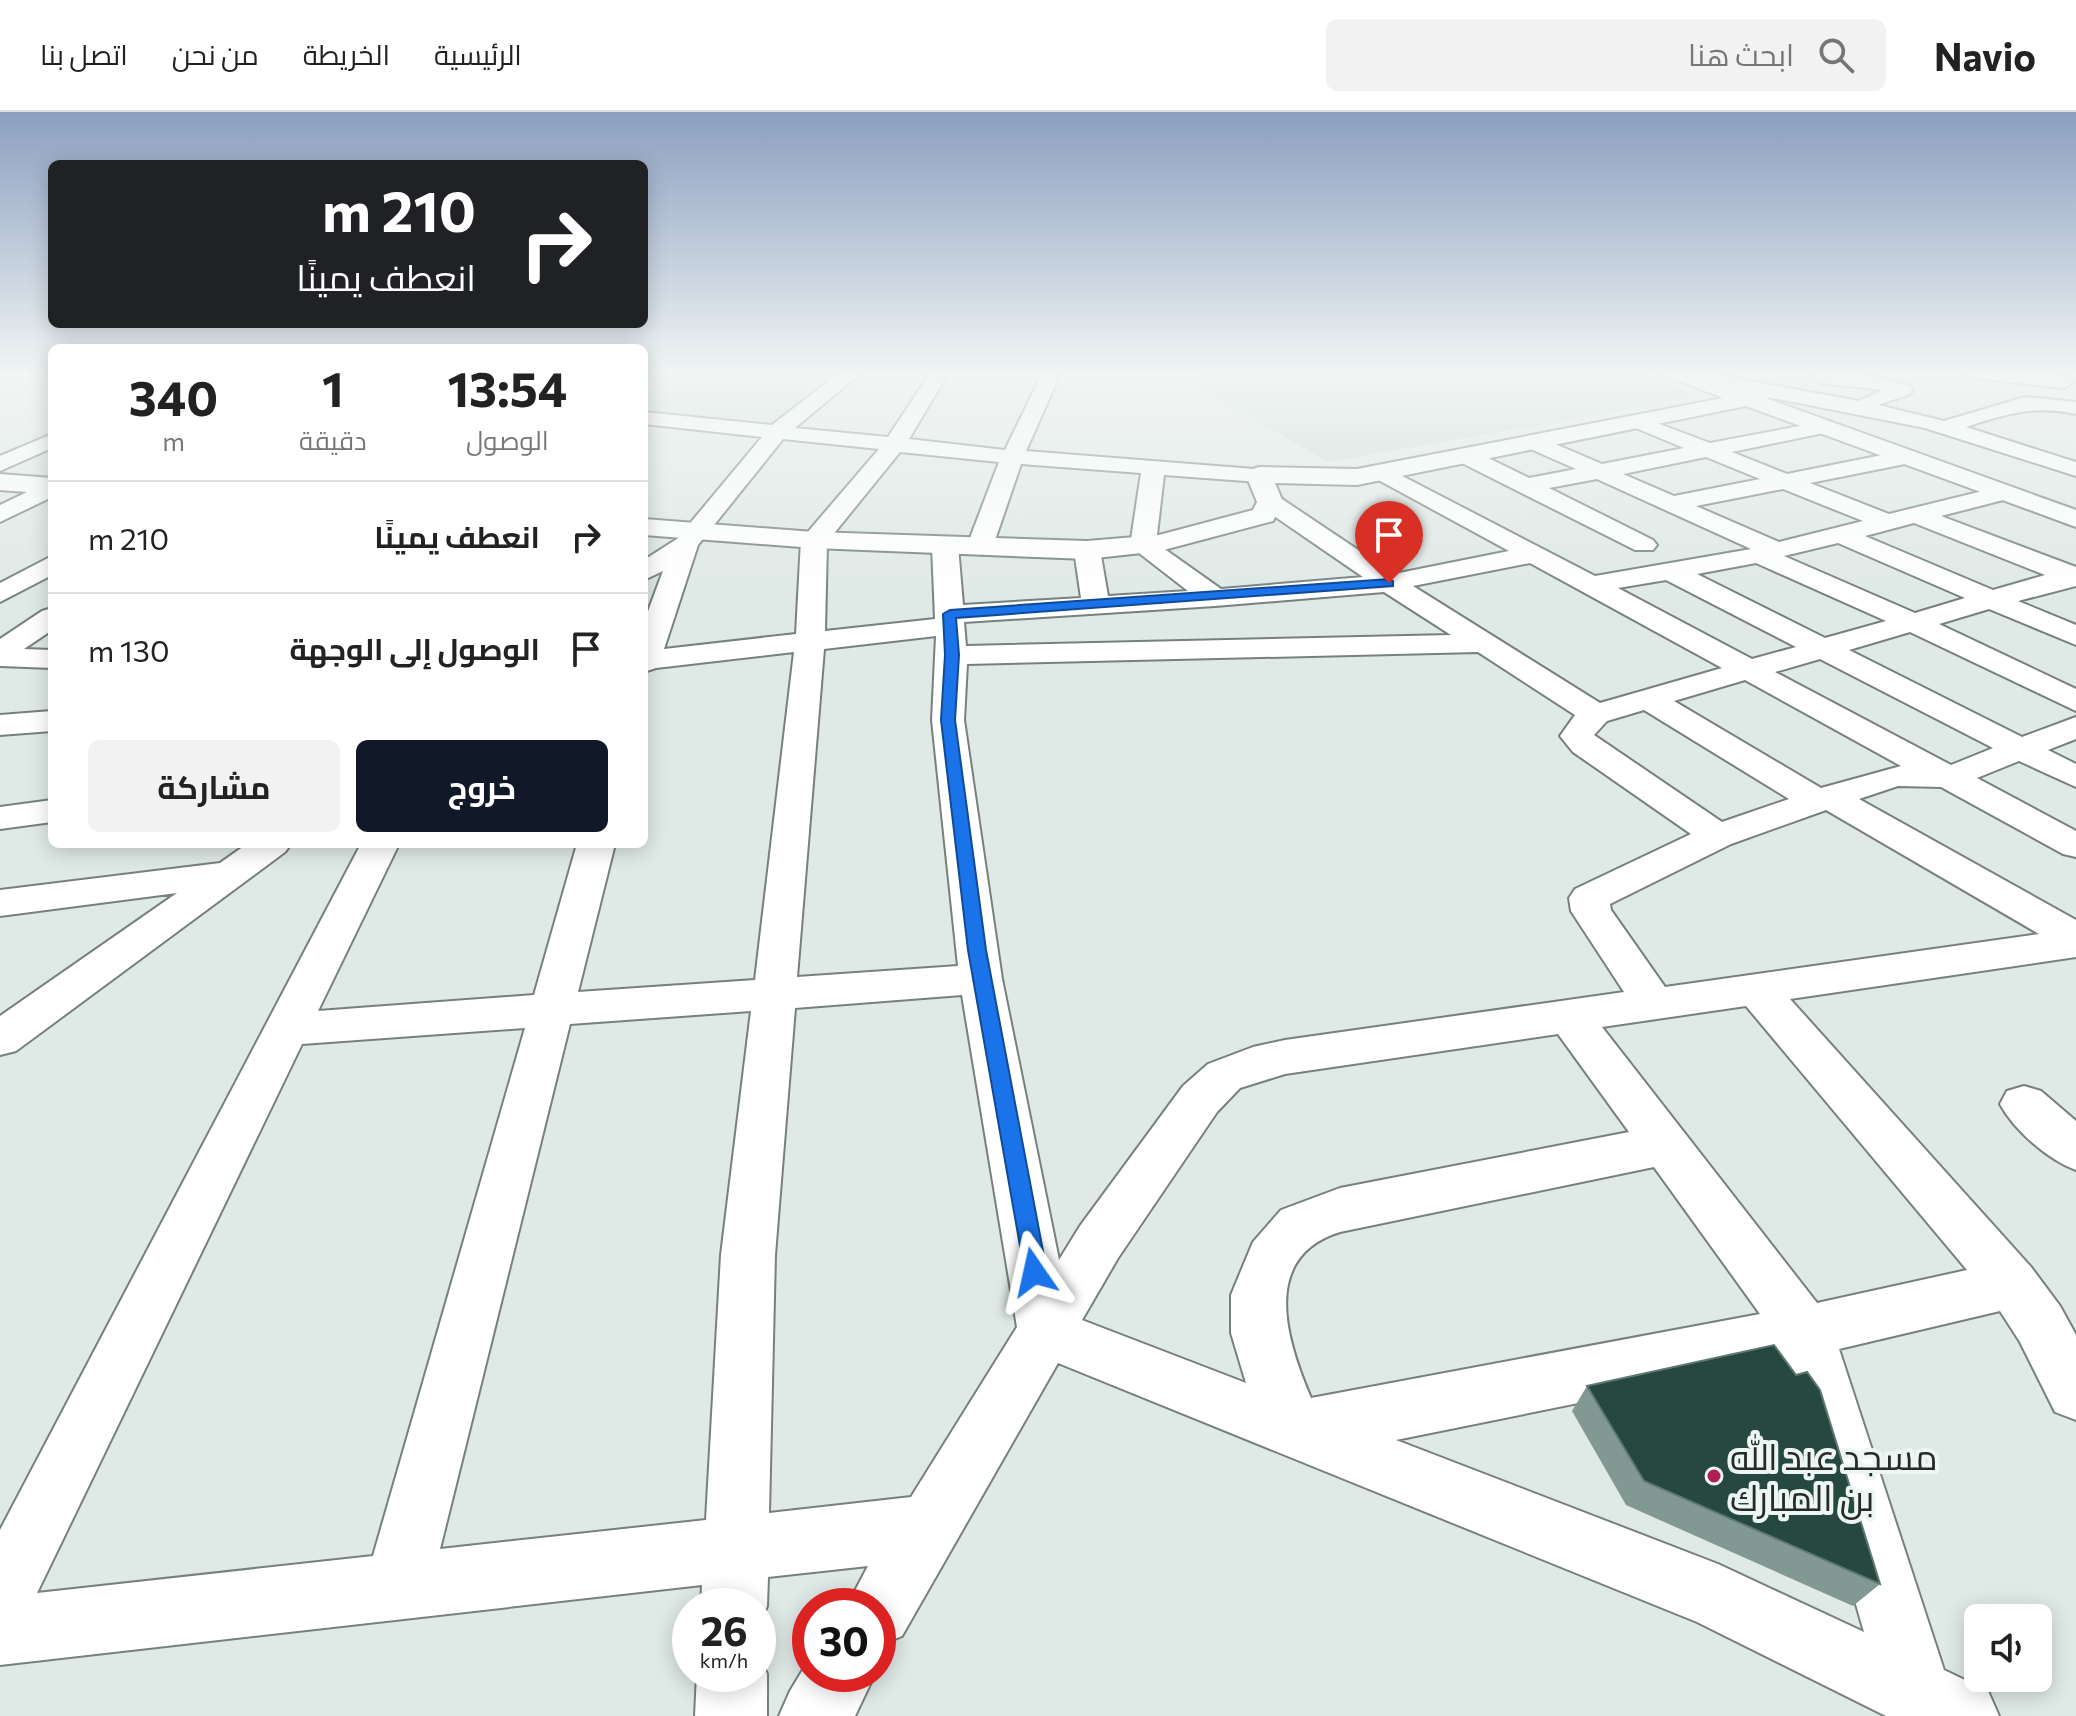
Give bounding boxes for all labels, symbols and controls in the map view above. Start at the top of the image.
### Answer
search box [1326,19,1886,91]
text: Navio [1934,32,2036,79]
icon: search [1814,33,1858,77]
text: ابحث هنا [1688,35,1794,72]
text: اتصل بنا [40,37,128,71]
text: من نحن [172,37,259,71]
text: الخريطة [303,37,390,71]
text: الرئيسية [434,37,522,71]
text: 210 m [322,175,476,244]
icon: right [504,192,608,296]
text: انعطف يمينًا [296,254,476,298]
text: 1 [322,358,344,417]
text: 13:54 [447,358,567,417]
text: 340 [129,367,218,426]
text: دقيقة [299,424,367,455]
text: الوصول [466,424,549,455]
text: m [162,425,185,456]
pin [1355,501,1423,583]
icon: arrive [1367,513,1411,557]
icon: right [564,515,608,559]
text: انعطف يمينًا [374,517,540,554]
text: 210 m [88,519,169,556]
icon: arrive [564,627,608,671]
text: الوصول إلى الوجهة [290,629,540,666]
text: 130 m [88,631,169,668]
button: مشاركة [88,740,340,832]
button: خروج [356,740,608,832]
position arrow [992,1230,1076,1314]
place label: مسجد عبد الله بن المبارك [1730,1433,1938,1520]
marker: مسجد عبد الله بن المبارك [1705,1467,1723,1485]
speed limit sign: 30 [792,1588,896,1692]
map controls [1964,1604,2052,1692]
button: sound [1964,1604,2052,1692]
text: 26 [700,1605,748,1654]
text: km/h [700,1648,748,1672]

